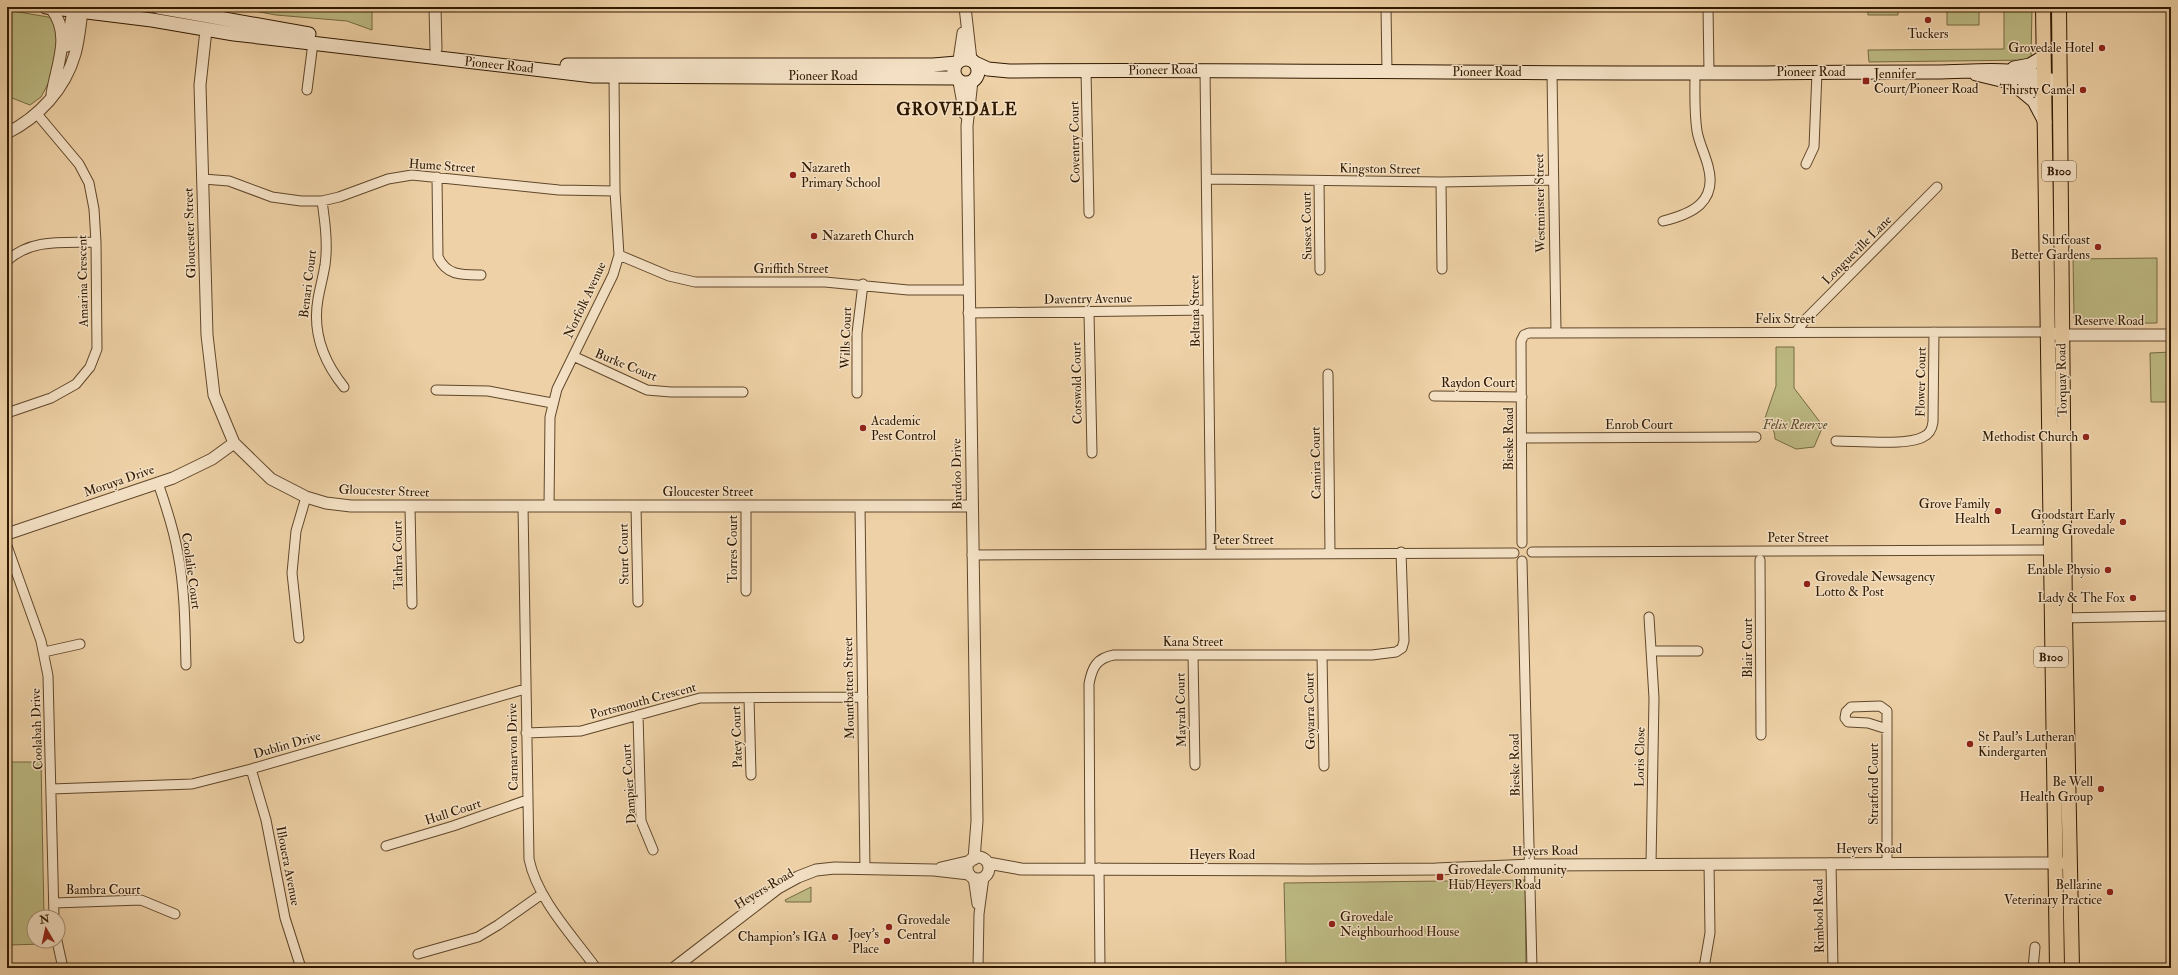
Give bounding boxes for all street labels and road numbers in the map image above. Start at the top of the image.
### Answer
street label: Pioneer Road [464,53,535,77]
street label: Pioneer Road [1128,61,1198,79]
street label: Pioneer Road [1452,64,1522,80]
street label: Pioneer Road [1776,64,1846,80]
street label: Pioneer Road [788,68,858,84]
street label: Coventry Court [1066,101,1085,183]
street label: Westminster Street [1531,153,1549,254]
street label: Hume Street [408,156,476,176]
street label: Kingston Street [1339,160,1421,178]
road number: B100 [2042,161,2076,181]
street label: Gloucester Street [180,187,200,279]
street label: Sussex Court [1298,192,1316,260]
street label: Longueville Lane [1819,211,1896,288]
street label: Amarina Crescent [74,235,92,328]
street label: Benari Court [296,249,320,319]
street label: Norfolk Avenue [560,259,610,341]
street label: Griffith Street [754,261,828,277]
street label: Beltana Street [1186,274,1204,348]
street label: Daventry Avenue [1044,290,1133,309]
street label: Wills Court [837,307,855,370]
street label: Felix Street [1755,311,1815,327]
street label: Reserve Road [2074,313,2145,329]
street label: Cotswold Court [1068,342,1086,424]
street label: Torquay Road [2053,343,2072,417]
street label: Burke Court [592,345,660,385]
street label: Flower Court [1912,347,1930,417]
street label: Raydon Court [1441,375,1515,392]
street label: Bieske Road [1501,407,1517,471]
street label: Enrob Court [1605,417,1673,433]
street label: Camira Court [1307,426,1325,500]
street label: Burdoo Drive [948,438,966,510]
street label: Moruya Drive [82,461,157,502]
street label: Gloucester Street [338,481,430,501]
street label: Gloucester Street [663,484,753,500]
street label: Torres Court [725,515,741,583]
street label: Tathra Court [389,520,407,590]
street label: Sturt Court [615,523,633,585]
street label: Peter Street [1767,530,1829,546]
street label: Coolalie Court [178,532,204,610]
street label: Peter Street [1212,532,1274,548]
street label: Blair Court [1740,618,1756,678]
street label: Kana Street [1163,634,1223,650]
street label: Mountbatten Street [840,637,858,739]
road number: B100 [2034,647,2068,667]
street label: Mayrah Court [1172,672,1191,748]
street label: Goyarra Court [1301,672,1320,750]
street label: Portsmouth Crescent [588,679,698,723]
street label: Coolabah Drive [28,687,46,770]
street label: Carnarvon Drive [504,702,522,791]
street label: Patey Court [728,706,747,768]
street label: Loris Close [1631,726,1649,787]
street label: Dublin Drive [251,728,323,762]
street label: Bieske Road [1506,733,1524,797]
street label: Dampier Court [618,743,641,825]
street label: Stratford Court [1866,743,1882,825]
street label: Hull Court [423,795,483,829]
street label: Illouera Avenue [272,825,304,908]
street label: Heyers Road [1836,841,1903,858]
street label: Heyers Road [1512,842,1579,861]
street label: Heyers Road [1189,847,1256,864]
street label: Heyers Road [731,865,798,914]
street label: Rimbool Road [1810,878,1828,954]
street label: Bambra Court [66,882,140,898]

